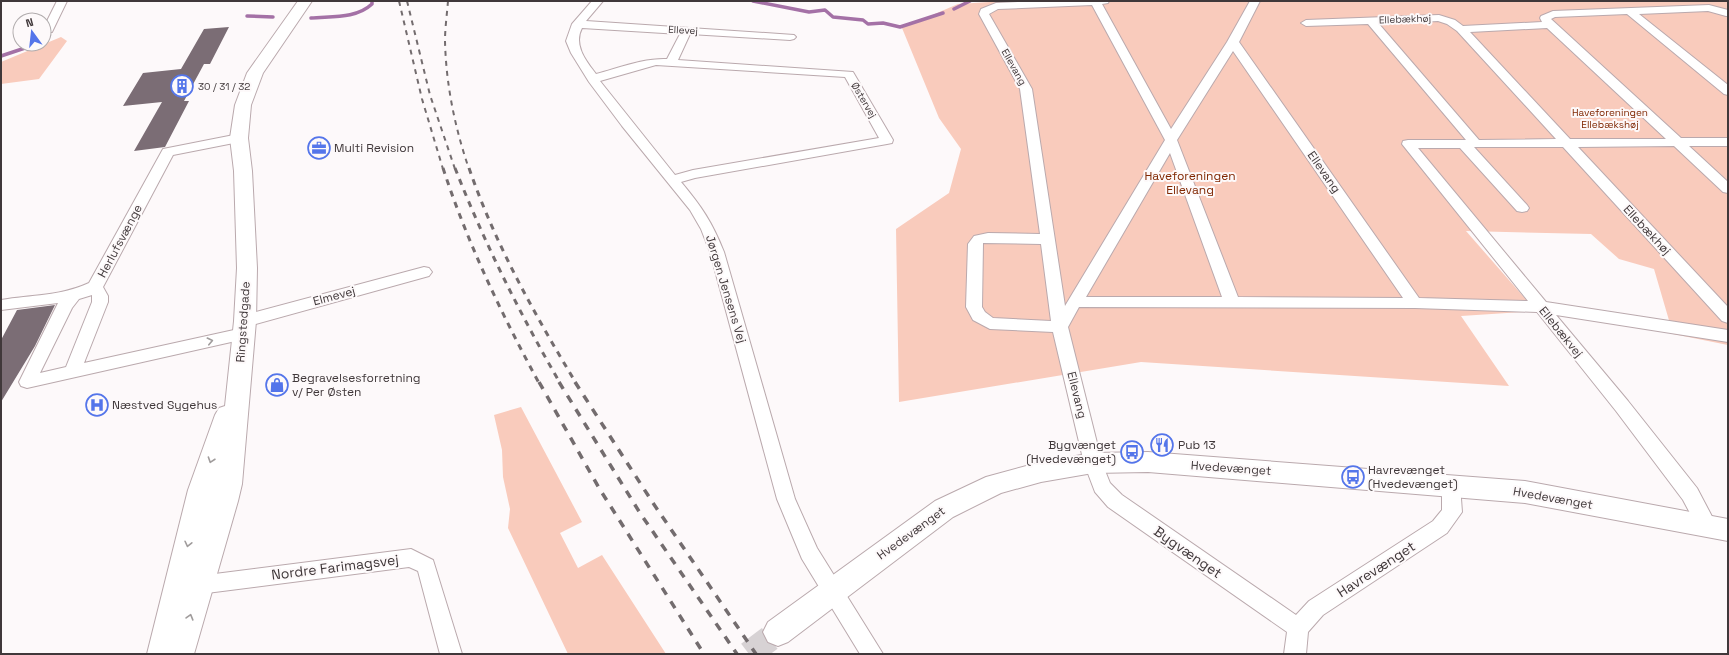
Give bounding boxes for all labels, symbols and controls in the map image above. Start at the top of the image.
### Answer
north arrow [12,12,52,52]
street label: Ellebækhøj [1379,12,1431,26]
text: N [24,15,35,30]
street label: Ellevej [668,23,698,37]
street label: Ellevang [999,46,1029,88]
building icon: 30 / 31 / 32 [169,73,195,99]
place label: 30 / 31 / 32 [198,80,250,93]
street label: Østervej [848,80,880,120]
park label: Haveforeningen Ellebækshøj [1572,106,1648,131]
office icon: Multi Revision [306,135,332,161]
place label: Multi Revision [334,140,414,156]
street label: Ellevang [1304,148,1344,196]
park label: Haveforeningen Ellevang [1144,168,1236,198]
street label: Herlufsvænge [94,202,146,280]
street label: Ellebækhøj [1620,202,1674,258]
street label: Jørgen Jensens Vej [702,233,750,345]
street label: Ringstedgade [232,281,254,363]
street label: Elmevej [311,283,357,309]
street label: Ellebækvej [1535,303,1587,361]
one-way arrow [207,338,214,346]
place label: Begravelsesforretning v/ Per Østen [292,370,421,400]
street label: Ellevang [1063,370,1091,420]
shop icon: Begravelsesforretning v/ Per Østen [264,372,290,398]
hospital icon: Næstved Sygehus [84,392,110,418]
place label: Næstved Sygehus [112,397,217,413]
restaurant icon: Pub 13 [1149,432,1175,458]
place label: Bygvænget (Hvedevænget) [1026,437,1116,467]
place label: Pub 13 [1178,437,1216,453]
bus stop icon: Bygvænget (Hvedevænget) [1119,439,1145,465]
one-way arrow [208,457,216,464]
street label: Hvedevænget [1190,457,1272,479]
place label: Havrevænget (Hvedevænget) [1368,462,1458,492]
bus stop icon: Havrevænget (Hvedevænget) [1340,464,1366,490]
street label: Hvedevænget [1512,483,1594,513]
street label: Hvedevænget [874,503,948,563]
street label: Bygvænget [1150,522,1226,582]
street label: Havrevænget [1333,537,1419,601]
one-way arrow [185,541,193,547]
street label: Nordre Farimagsvej [270,550,400,584]
one-way arrow [185,613,194,620]

